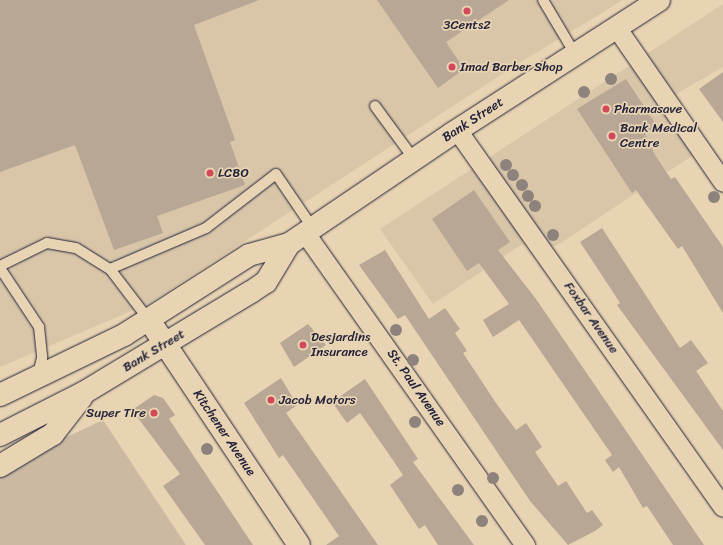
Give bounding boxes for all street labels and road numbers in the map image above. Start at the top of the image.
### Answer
street label: Bank Street [439,94,507,146]
street label: Foxbar Avenue [561,279,621,357]
street label: Bank Street [120,326,188,376]
street label: St. Paul Avenue [383,346,449,430]
street label: Kitchener Avenue [189,387,259,479]

